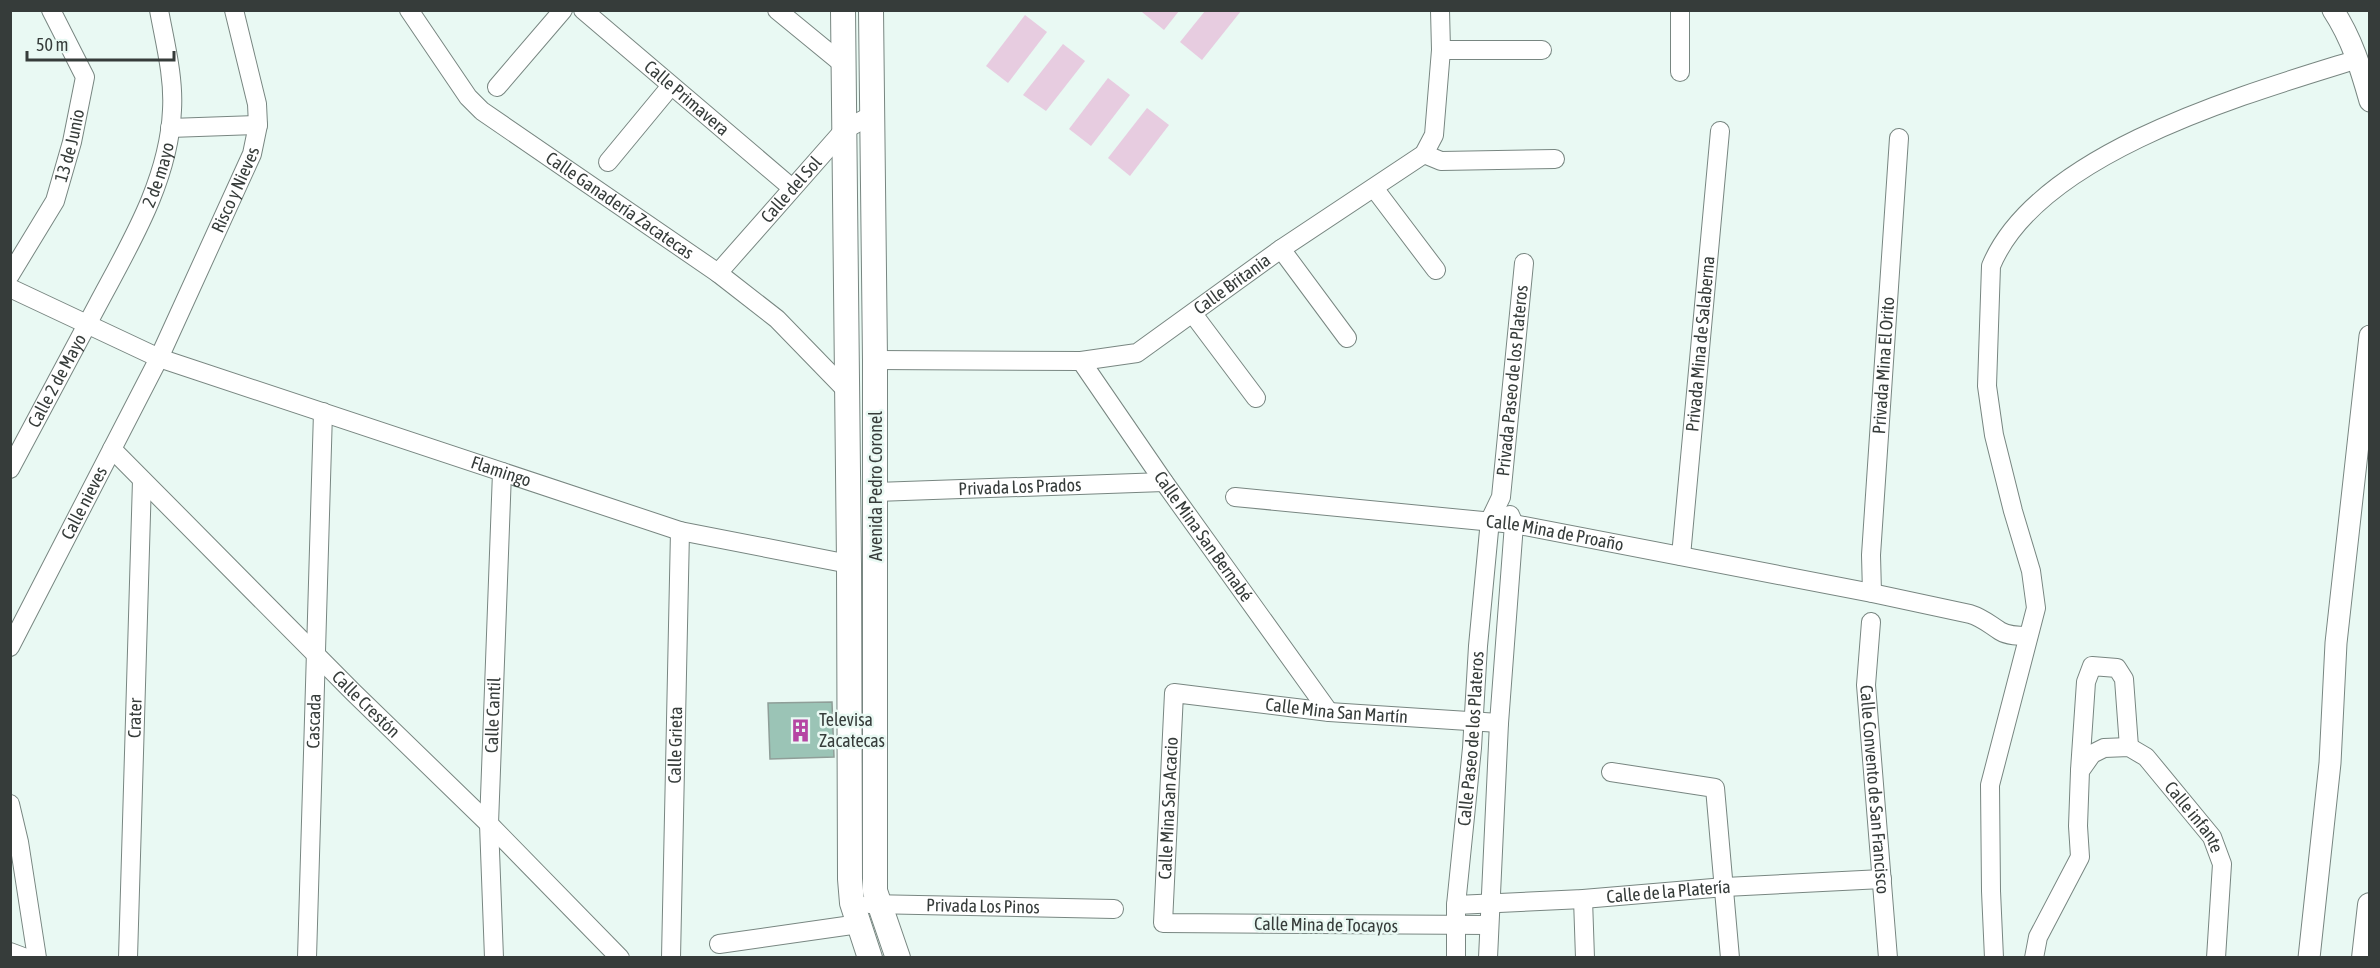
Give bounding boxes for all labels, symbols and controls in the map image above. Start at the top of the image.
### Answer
scale bar [27,24,174,62]
text: 50 m [36,34,68,55]
street label: Calle Primavera [640,56,734,140]
street label: 13 de Junio [50,107,88,184]
street label: 2 de mayo [138,140,178,210]
street label: Risco y Nieves [207,145,263,236]
street label: Calle Ganadería Zacatecas [542,147,698,263]
street label: Calle del Sol [756,152,826,227]
street label: Calle Britania [1190,249,1274,319]
street label: Privada Mina de Salaberna [1681,255,1718,433]
street label: Privada Paseo de los Plateros [1492,284,1532,477]
street label: Privada Mina El Orito [1868,296,1898,435]
street label: Calle 2 de Mayo [23,330,90,431]
street label: Avenida Pedro Coronel [865,411,886,561]
street label: Flamingo [468,451,534,491]
street label: Calle nieves [56,463,111,543]
street label: Calle Mina San Bernabé [1150,467,1257,606]
street label: Privada Los Prados [958,474,1082,499]
street label: Calle Mina de Proaño [1485,510,1626,555]
street label: Calle Paseo de los Plateros [1453,651,1488,827]
street label: Calle Crestón [328,666,405,742]
street label: Calle Cantil [481,677,504,753]
street label: Calle Convento de San Francisco [1856,684,1894,895]
street label: Cascada [302,693,325,749]
street label: Calle Mina San Martín [1264,693,1409,727]
street label: Crater [123,697,146,738]
street label: Calle Grieta [664,706,686,784]
place label: Televisa Zacatecas [819,709,885,751]
building icon: Televisa Zacatecas [788,717,814,743]
street label: Calle Mina San Acacio [1154,736,1182,880]
street label: Calle infante [2160,777,2228,855]
street label: Calle de la Platería [1606,876,1731,907]
street label: Privada Los Pinos [926,894,1040,917]
street label: Calle Mina de Tocayos [1254,913,1398,936]

